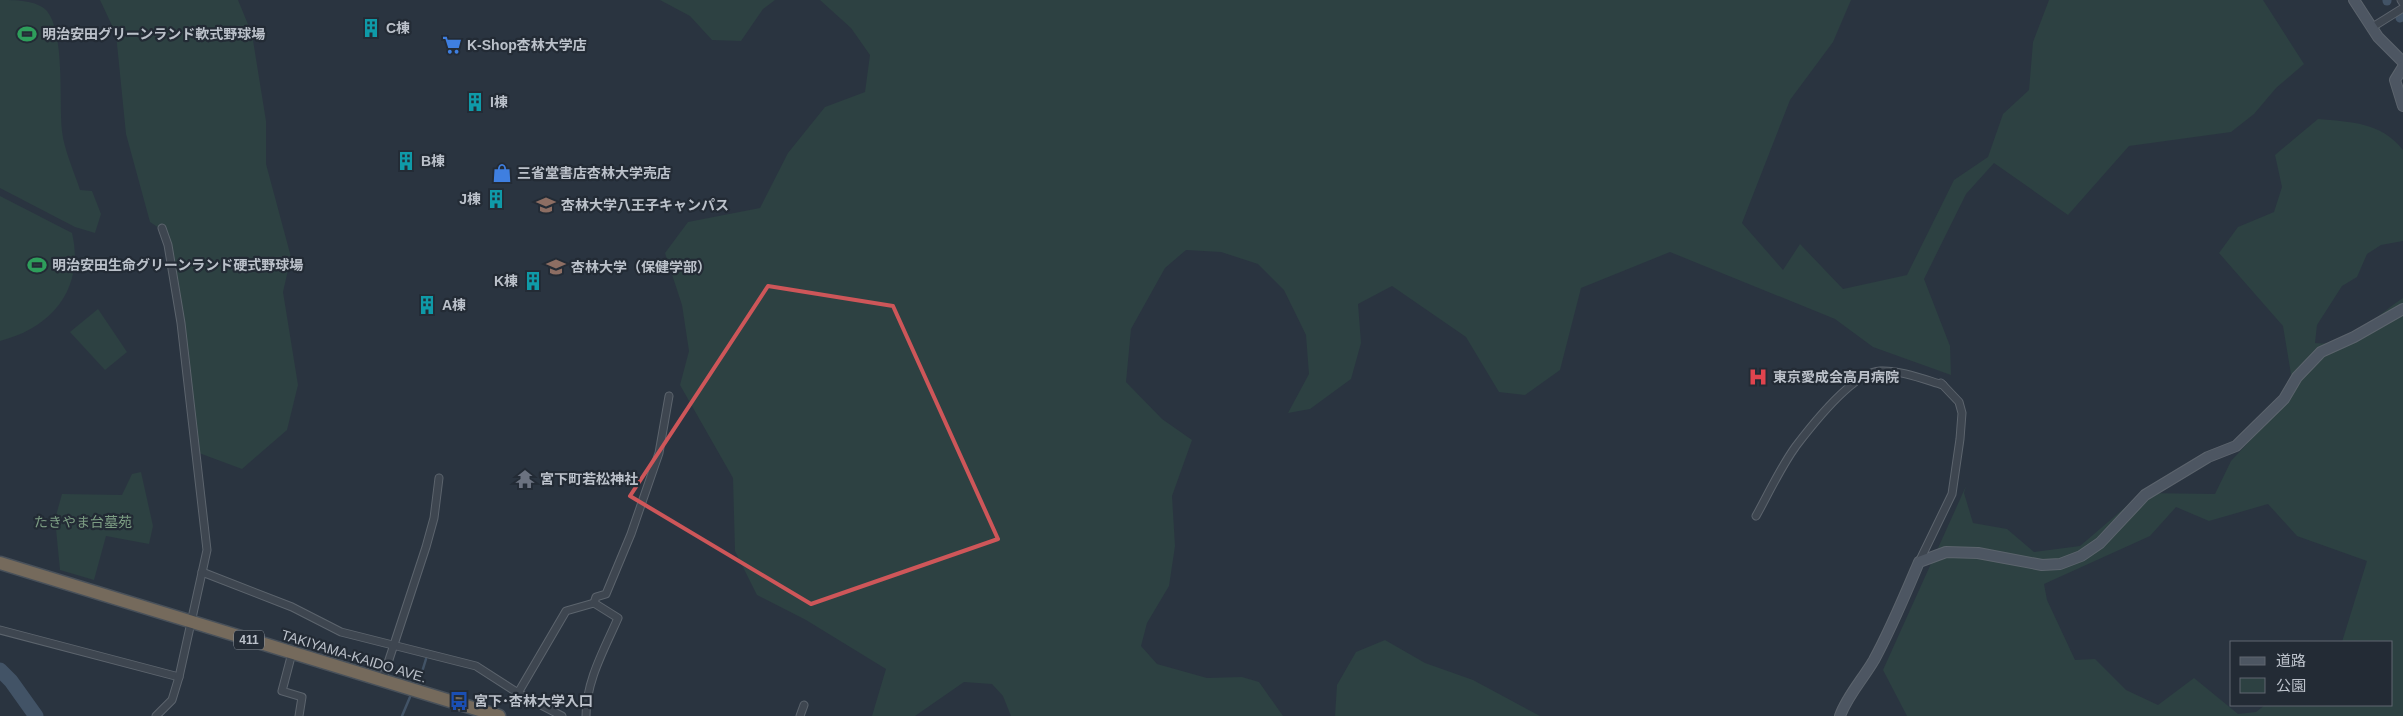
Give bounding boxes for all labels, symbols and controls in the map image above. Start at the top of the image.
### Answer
building icon: C棟 [360,17,382,39]
place label: C棟 [386,20,410,36]
sports icon: 明治安田グリーンランド軟式野球場 [16,23,38,45]
place label: 明治安田グリーンランド軟式野球場 [42,26,265,42]
supermarket icon: K-Shop杏林大学店 [441,34,463,56]
place label: K-Shop杏林大学店 [467,37,587,53]
building icon: I棟 [464,91,486,113]
place label: I棟 [490,94,508,110]
building icon: B棟 [395,150,417,172]
place label: B棟 [421,153,445,169]
shop icon: 三省堂書店杏林大学売店 [491,162,513,184]
place label: 三省堂書店杏林大学売店 [517,165,671,181]
building icon: J棟 [485,188,507,210]
place label: J棟 [459,191,481,207]
school or university icon: 杏林大学八王子キャンパス [535,194,557,216]
place label: 杏林大学八王子キャンパス [561,197,729,213]
sports icon: 明治安田生命グリーンランド硬式野球場 [26,254,48,276]
school or university icon: 杏林大学（保健学部） [545,256,567,278]
place label: 明治安田生命グリーンランド硬式野球場 [52,257,303,273]
place label: 杏林大学（保健学部） [571,259,711,275]
building icon: K棟 [522,270,544,292]
place label: K棟 [494,273,518,289]
building icon: A棟 [416,294,438,316]
place label: A棟 [442,297,466,313]
hospital icon: 東京愛成会高月病院 [1747,366,1769,388]
place label: 東京愛成会高月病院 [1773,369,1899,385]
temple icon: 宮下町若松神社 [514,468,536,490]
place label: 宮下町若松神社 [540,471,638,487]
park label: たきやま台墓苑 [34,514,132,530]
street label: TAKIYAMA-KAIDO AVE. [279,626,429,686]
road number: 411 [234,630,264,650]
legend [2230,641,2393,706]
text: 道路 [2276,652,2306,669]
text: 公園 [2276,677,2306,694]
bus stop icon: 宮下･杏林大学入口 [448,690,470,712]
place label: 宮下･杏林大学入口 [474,693,593,709]

